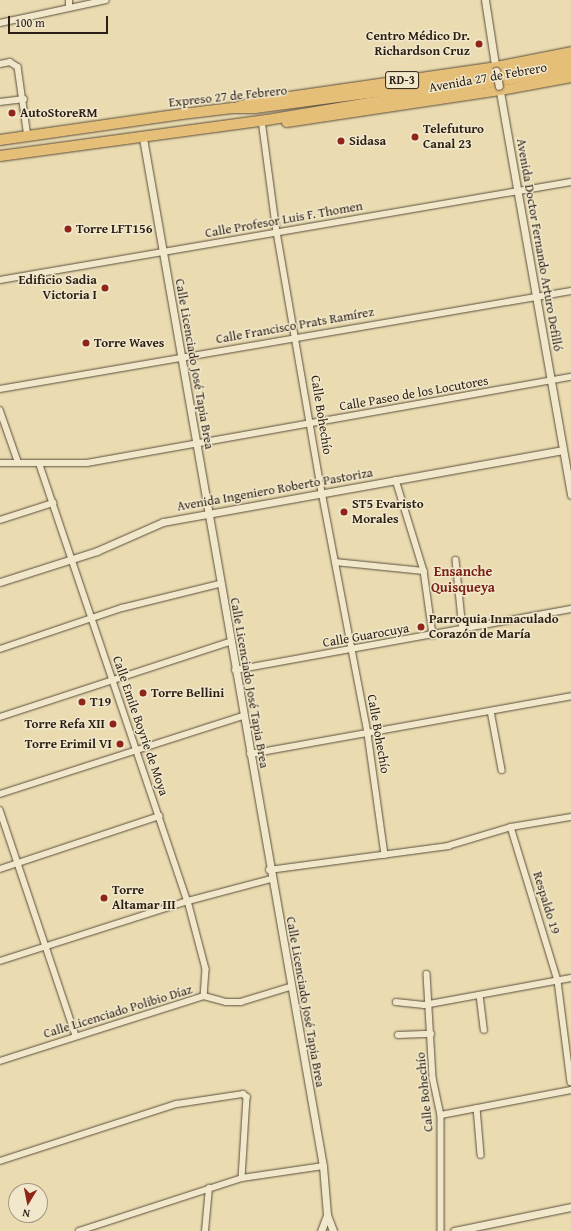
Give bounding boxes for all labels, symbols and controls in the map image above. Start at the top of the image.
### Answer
scale bar [10,8,110,34]
text: 100 m [15,14,45,31]
place label: Centro Médico Dr. Richardson Cruz [366,29,470,60]
marker: Centro Médico Dr. Richardson Cruz [473,38,485,50]
street label: Avenida 27 de Febrero [428,60,548,96]
road number: RD-3 [385,70,419,90]
street label: Expreso 27 de Febrero [168,83,288,111]
place label: AutoStoreRM [20,105,98,121]
marker: AutoStoreRM [7,108,17,118]
place label: Telefuturo Canal 23 [423,122,484,153]
marker: Telefuturo Canal 23 [410,132,420,142]
place label: Sidasa [349,133,386,149]
marker: Sidasa [336,136,346,146]
street label: Avenida Doctor Fernando Arturo Defilló [513,137,565,353]
street label: Calle Profesor Luis F. Thomen [204,198,364,242]
place label: Torre LFT156 [76,221,152,237]
marker: Torre LFT156 [63,224,73,234]
place label: Edificio Sadia Victoria I [19,273,97,304]
street label: Calle Licenciado José Tapia Brea [171,278,217,450]
marker: Edificio Sadia Victoria I [100,283,110,293]
street label: Calle Francisco Prats Ramírez [215,304,375,348]
place label: Torre Waves [94,335,164,351]
marker: Torre Waves [81,338,91,348]
street label: Calle Paseo de los Locutores [338,373,490,415]
street label: Calle Bohechío [307,374,335,456]
street label: Avenida Ingeniero Roberto Pastoriza [176,465,374,515]
place label: ST5 Evaristo Morales [352,497,424,528]
marker: ST5 Evaristo Morales [339,507,349,517]
district label: Ensanche Quisqueya [431,563,495,596]
street label: Calle Licenciado José Tapia Brea [226,597,272,769]
place label: Parroquia Inmaculado Corazón de María [429,612,559,643]
street label: Calle Guarocuya [322,621,410,651]
marker: Parroquia Inmaculado Corazón de María [416,622,426,632]
street label: Calle Emile Boyrie de Moya [109,654,171,798]
place label: Torre Bellini [151,685,224,701]
marker: Torre Bellini [138,688,148,698]
street label: Calle Bohechío [363,693,393,775]
place label: T19 [90,694,111,710]
marker: T19 [77,697,87,707]
place label: Torre Refa XII [24,716,105,732]
marker: Torre Refa XII [108,719,118,729]
place label: Torre Erimil VI [25,736,112,752]
marker: Torre Erimil VI [115,739,125,749]
street label: Respaldo 19 [529,870,563,936]
place label: Torre Altamar III [112,883,176,914]
marker: Torre Altamar III [99,893,109,903]
street label: Calle Licenciado José Tapia Brea [282,916,328,1088]
street label: Calle Licenciado Polibio Díaz [42,982,194,1042]
street label: Calle Bohechío [413,1051,437,1133]
north arrow [8,1183,48,1223]
text: N [21,1205,31,1222]

